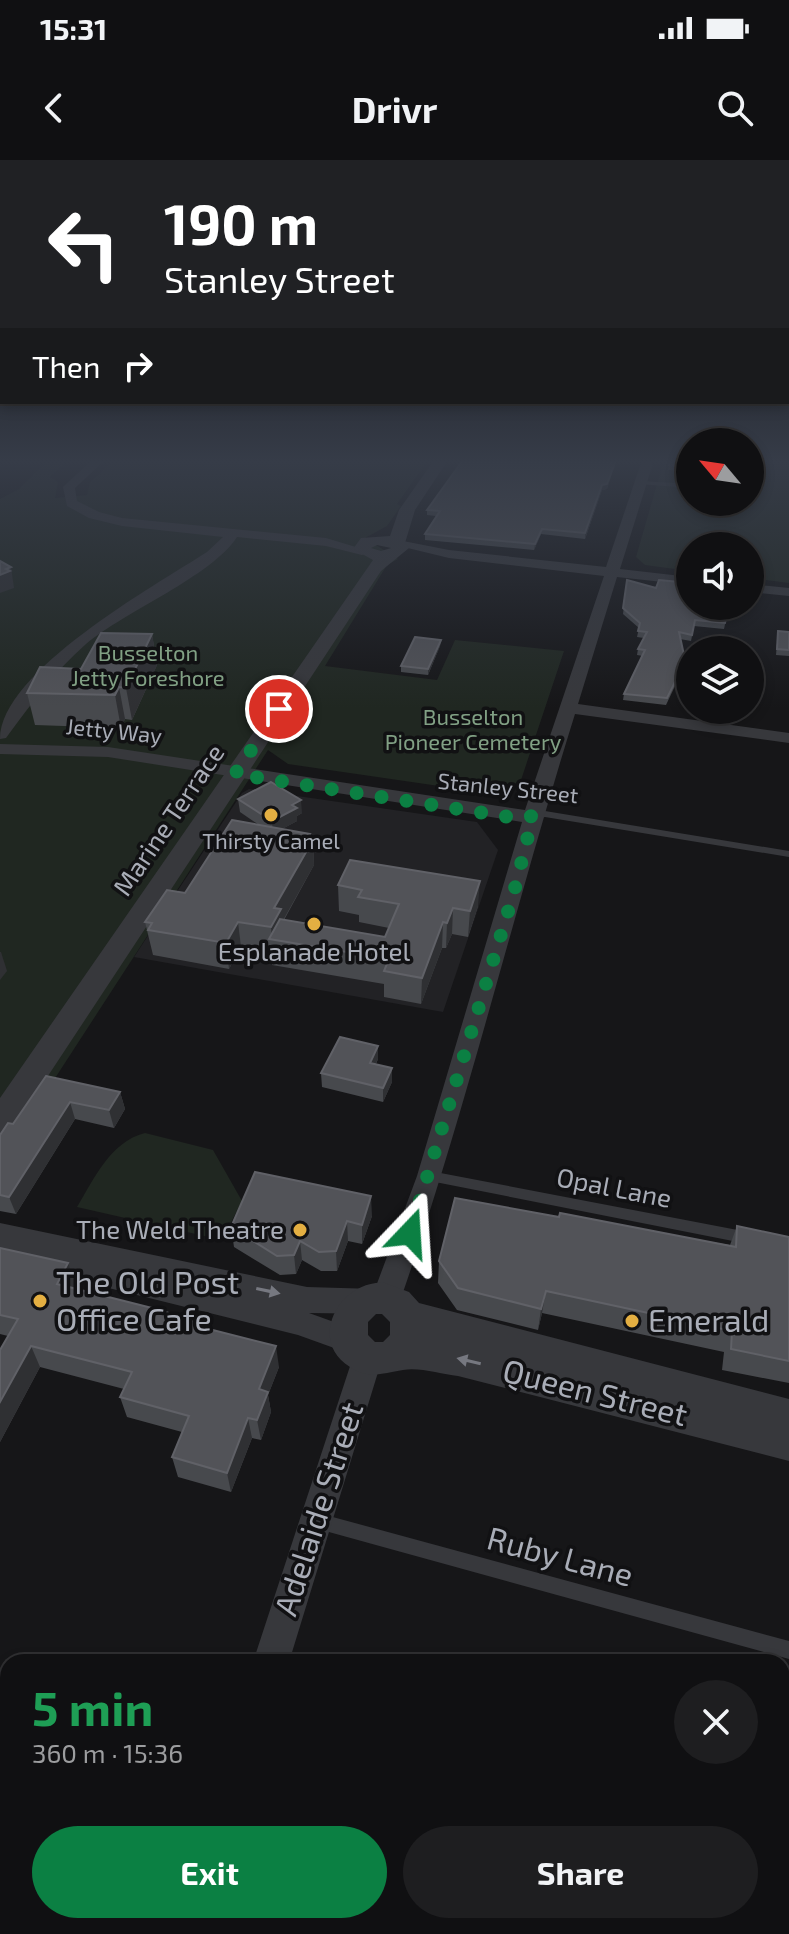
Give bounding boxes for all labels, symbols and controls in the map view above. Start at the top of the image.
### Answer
text: 15:31 [40,10,107,46]
icon: back [32,86,76,130]
icon: search [713,86,757,130]
text: Drivr [352,87,437,130]
text: 190 m [164,189,318,256]
icon: left [32,192,136,296]
text: Stanley Street [164,257,395,300]
icon: right [116,344,160,388]
text: Then [32,348,100,384]
north arrow [676,428,764,516]
map controls [676,428,764,724]
button: sound [676,532,764,620]
button: layers [676,636,764,724]
park label: Busselton Jetty Foreshore [71,639,225,690]
pin [245,675,313,743]
icon: arrive [257,687,301,731]
park label: Busselton Pioneer Cemetery [385,703,562,754]
street label: Jetty Way [65,712,164,748]
street label: Marine Terrace [106,738,230,901]
street label: Stanley Street [437,767,580,807]
marker: Thirsty Camel [262,806,280,824]
place label: Thirsty Camel [202,827,340,853]
marker: Esplanade Hotel [305,915,323,933]
place label: Esplanade Hotel [218,935,411,966]
street label: Opal Lane [554,1160,674,1213]
position arrow [368,1191,452,1275]
place label: The Weld Theatre [76,1213,284,1244]
marker: The Weld Theatre [291,1221,309,1239]
place label: The Old Post Office Cafe [56,1262,239,1337]
one-way arrow [256,1285,281,1298]
marker: The Old Post Office Cafe [31,1292,49,1310]
place label: Emerald [648,1300,769,1338]
marker: Emerald [623,1312,641,1330]
street label: Queen Street [499,1350,692,1433]
one-way arrow [456,1355,481,1367]
street label: Adelaide Street [265,1397,369,1620]
street label: Ruby Lane [484,1517,638,1593]
text: 5 min [32,1678,153,1736]
button: close [674,1680,758,1764]
text: 360 m · 15:36 [32,1737,183,1768]
button: Exit [32,1826,387,1918]
button: Share [403,1826,758,1918]

